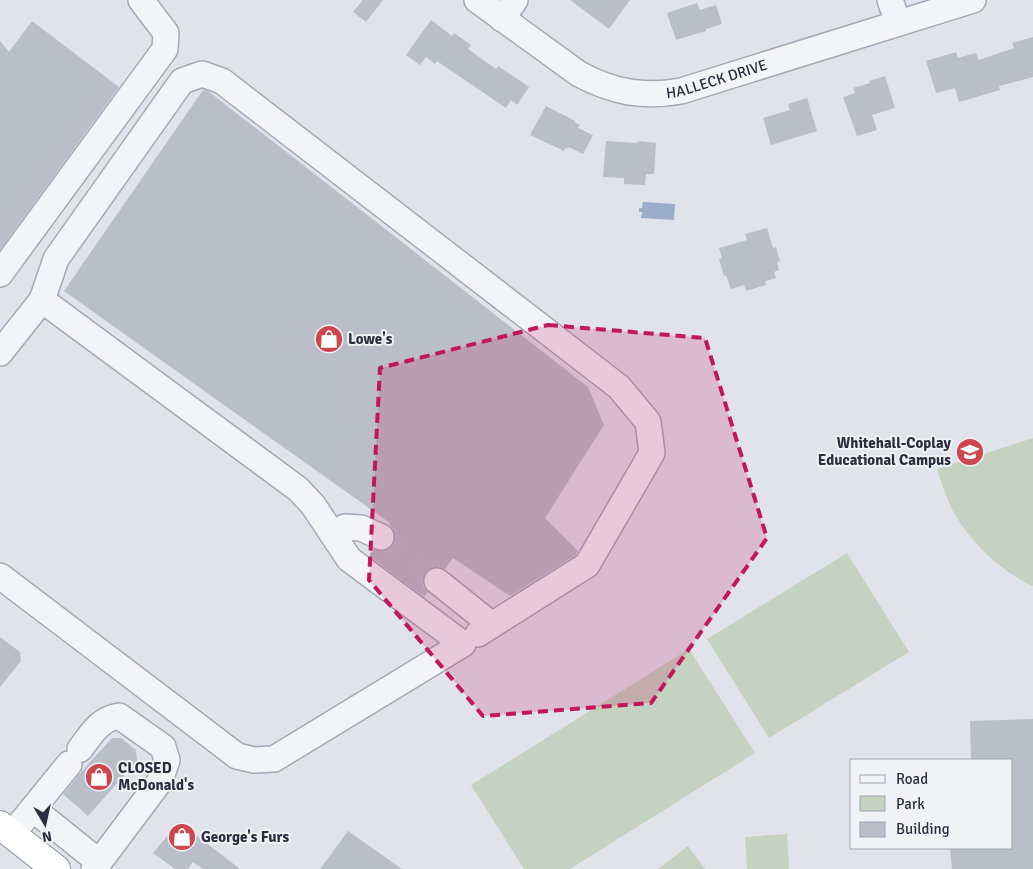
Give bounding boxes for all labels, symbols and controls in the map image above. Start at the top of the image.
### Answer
street label: HALLECK DRIVE [665,56,769,102]
shop icon: Lowe's [314,324,344,354]
place label: Lowe's [348,330,393,348]
place label: Whitehall-Coplay Educational Campus [818,434,952,469]
school or university icon: Whitehall-Coplay Educational Campus [955,437,985,467]
place label: CLOSED McDonald's [118,759,195,794]
legend [850,759,1013,849]
shop icon: CLOSED McDonald's [84,762,114,792]
text: Road [896,770,928,788]
text: Park [896,795,925,813]
north arrow [20,799,70,849]
text: Building [896,820,950,838]
shop icon: George's Furs [167,822,197,852]
text: N [41,827,53,846]
place label: George's Furs [201,828,290,846]

